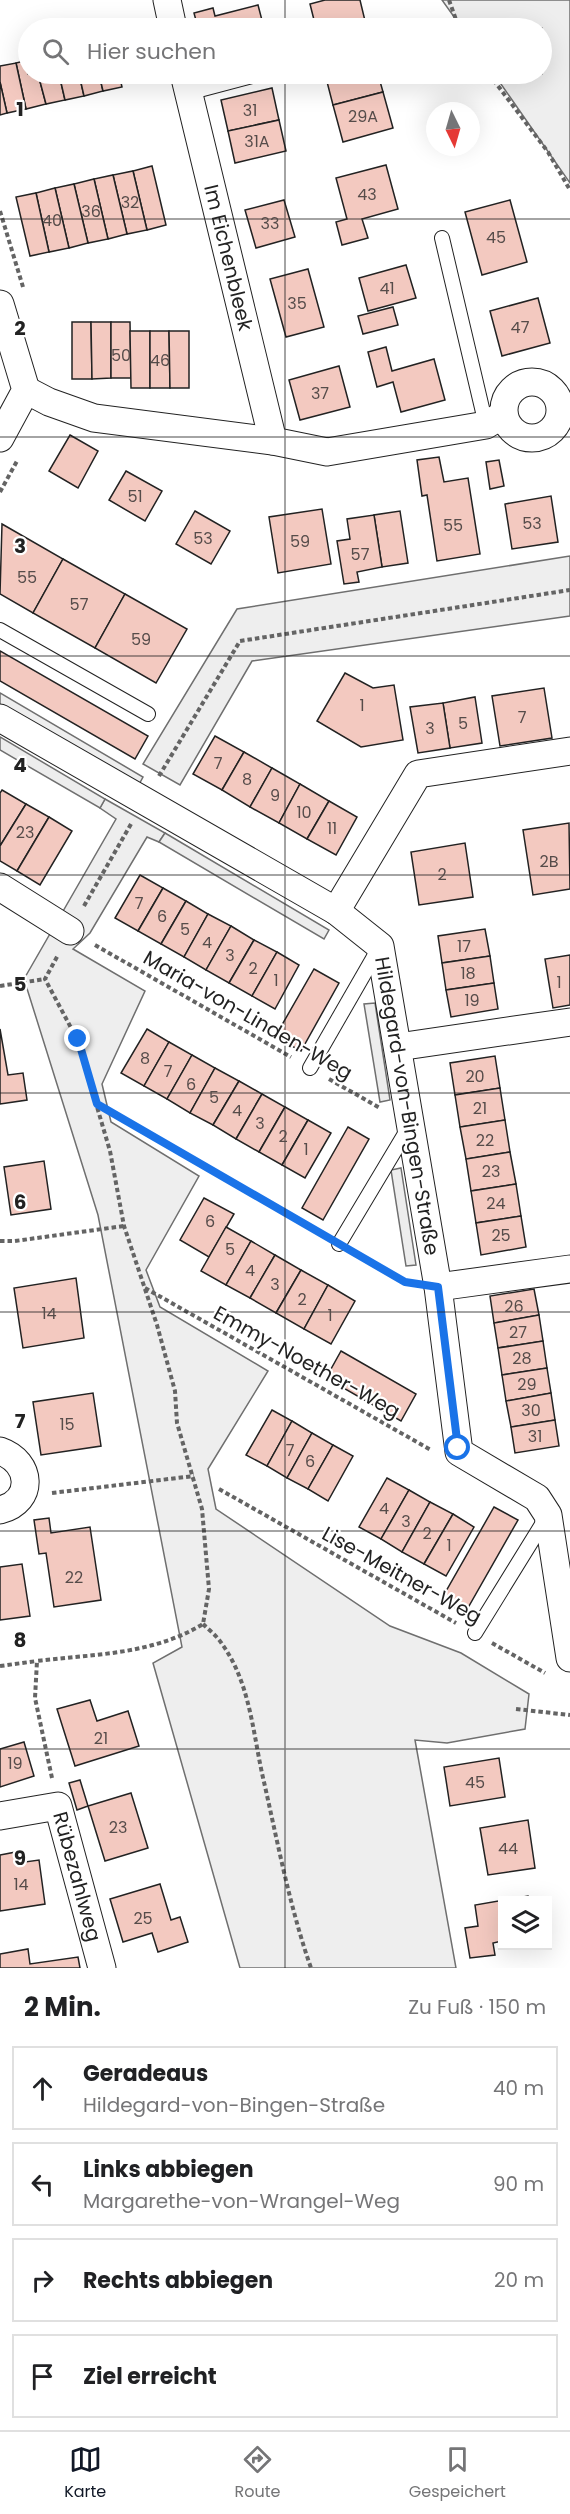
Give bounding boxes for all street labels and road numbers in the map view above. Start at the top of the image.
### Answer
street label: Im Eichenbleek [197,182,260,334]
street label: Maria-von-Linden-Weg [138,944,358,1086]
street label: Hildegard-von-Bingen-Straße [368,955,446,1257]
street label: Emmy-Noether-Weg [209,1299,405,1425]
street label: Lise-Meitner-Weg [317,1520,487,1630]
street label: Rübezahlweg [46,1808,108,1945]

